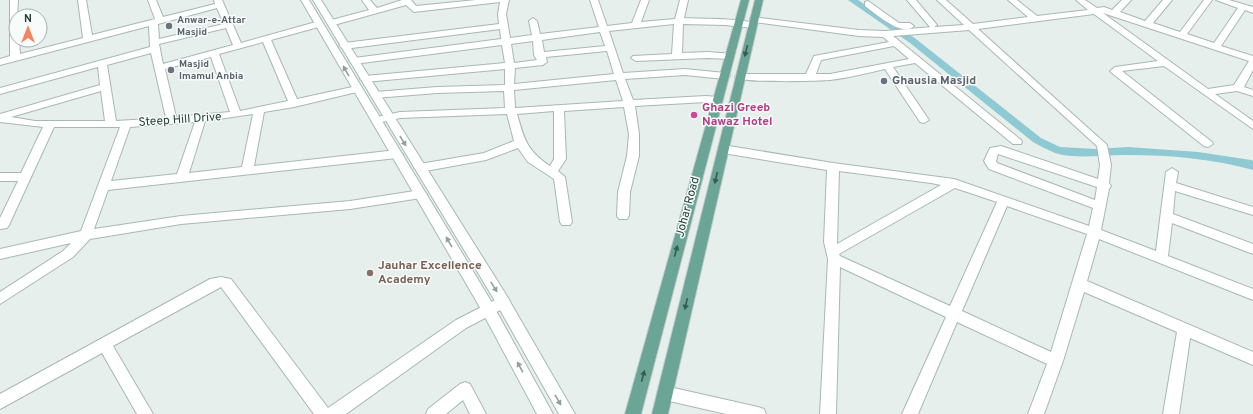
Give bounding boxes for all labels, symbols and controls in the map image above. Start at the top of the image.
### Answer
north arrow [8,8,48,48]
text: N [24,12,32,26]
place label: Anwar-e-Attar Masjid [177,14,247,39]
marker: Anwar-e-Attar Masjid [164,21,174,31]
one-way arrow [743,46,749,58]
place label: Masjid Imamul Anbia [179,58,243,83]
marker: Masjid Imamul Anbia [166,65,176,75]
one-way arrow [343,65,350,77]
place label: Ghausia Masjid [892,73,976,89]
marker: Ghausia Masjid [879,76,889,86]
place label: Ghazi Greeb Nawaz Hotel [702,100,772,130]
street label: Steep Hill Drive [138,109,222,131]
marker: Ghazi Greeb Nawaz Hotel [689,110,699,120]
one-way arrow [400,135,407,147]
one-way arrow [713,172,719,184]
street label: Johar Road [672,175,704,239]
one-way arrow [446,236,453,248]
one-way arrow [674,244,680,257]
place label: Jauhar Excellence Academy [378,258,482,288]
marker: Jauhar Excellence Academy [365,268,375,278]
one-way arrow [490,281,497,293]
one-way arrow [683,298,689,310]
one-way arrow [517,362,523,373]
one-way arrow [640,370,646,382]
one-way arrow [555,394,562,406]

